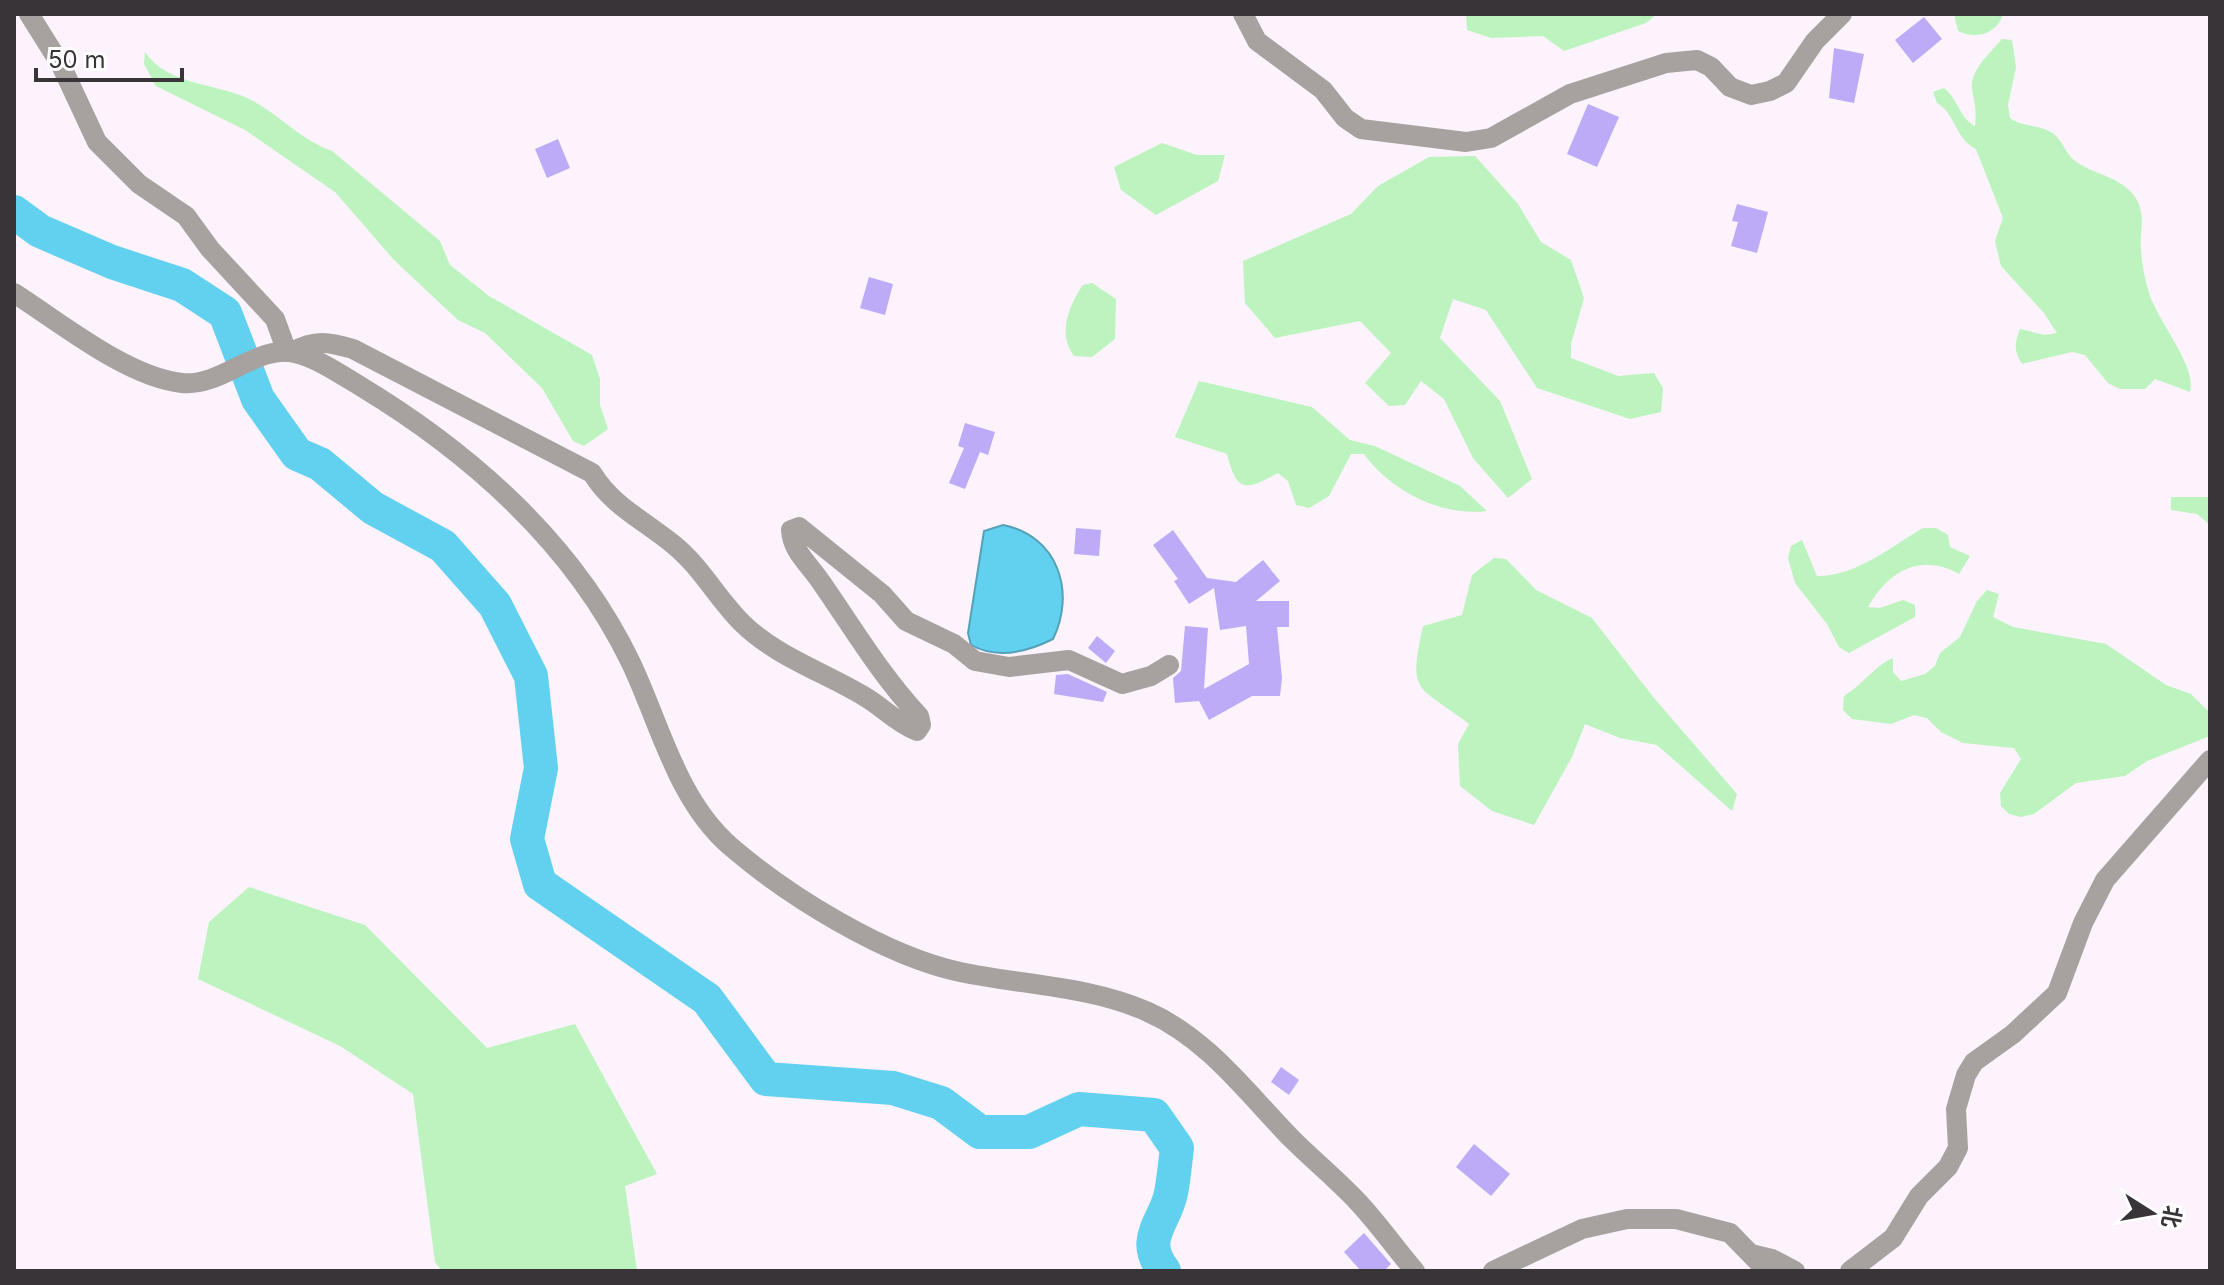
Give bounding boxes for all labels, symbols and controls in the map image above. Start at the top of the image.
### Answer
scale bar [36,32,182,82]
text: 50 m [48,45,106,74]
north arrow [2112,1173,2192,1253]
text: 北 [2157,1204,2186,1230]

